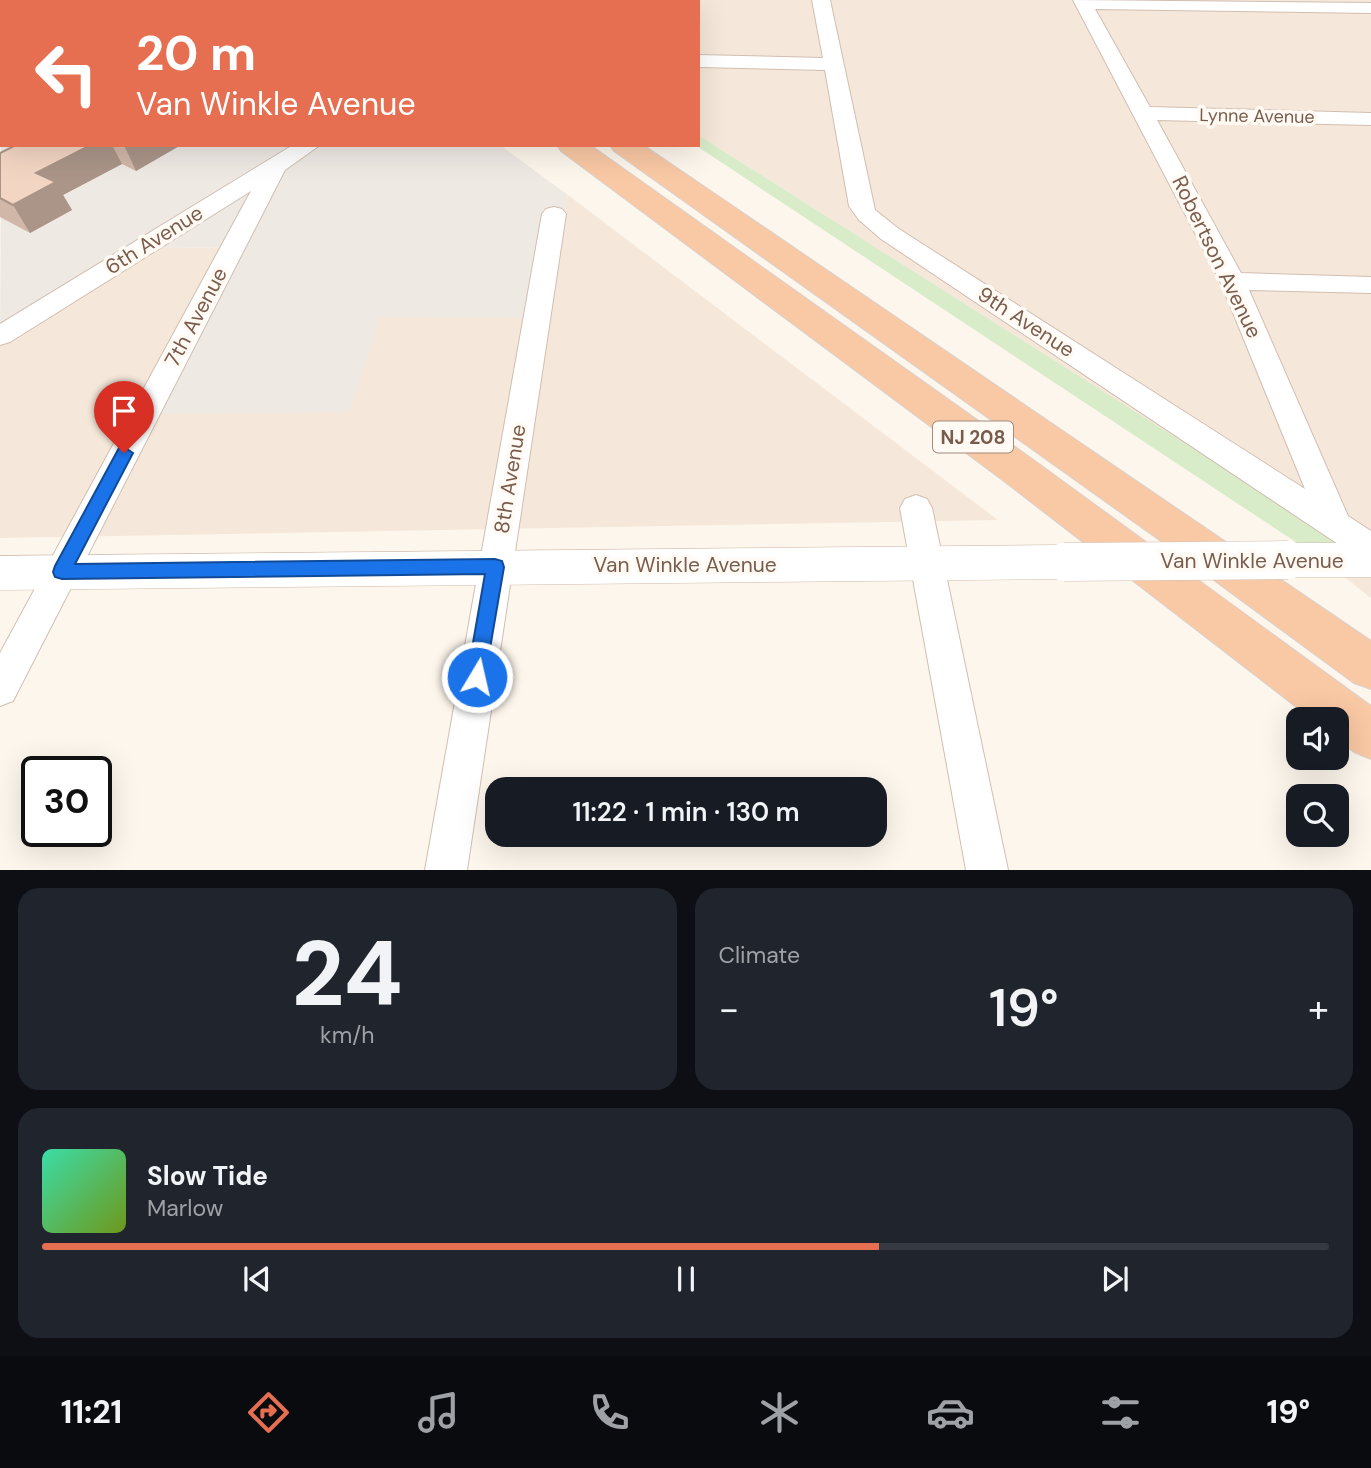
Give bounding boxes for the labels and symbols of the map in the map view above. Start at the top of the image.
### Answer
street label: Lynne Avenue [1199,103,1315,129]
street label: Robertson Avenue [1166,171,1268,343]
street label: 6th Avenue [100,199,208,281]
street label: 7th Avenue [158,262,234,371]
street label: 9th Avenue [972,280,1080,364]
pin [94,381,154,453]
street label: 8th Avenue [488,422,532,536]
road number: NJ 208 [933,422,1013,452]
street label: Van Winkle Avenue [1160,547,1344,575]
street label: Van Winkle Avenue [593,551,777,579]
position arrow [440,640,514,714]
speed limit sign: 30 [21,756,112,847]

